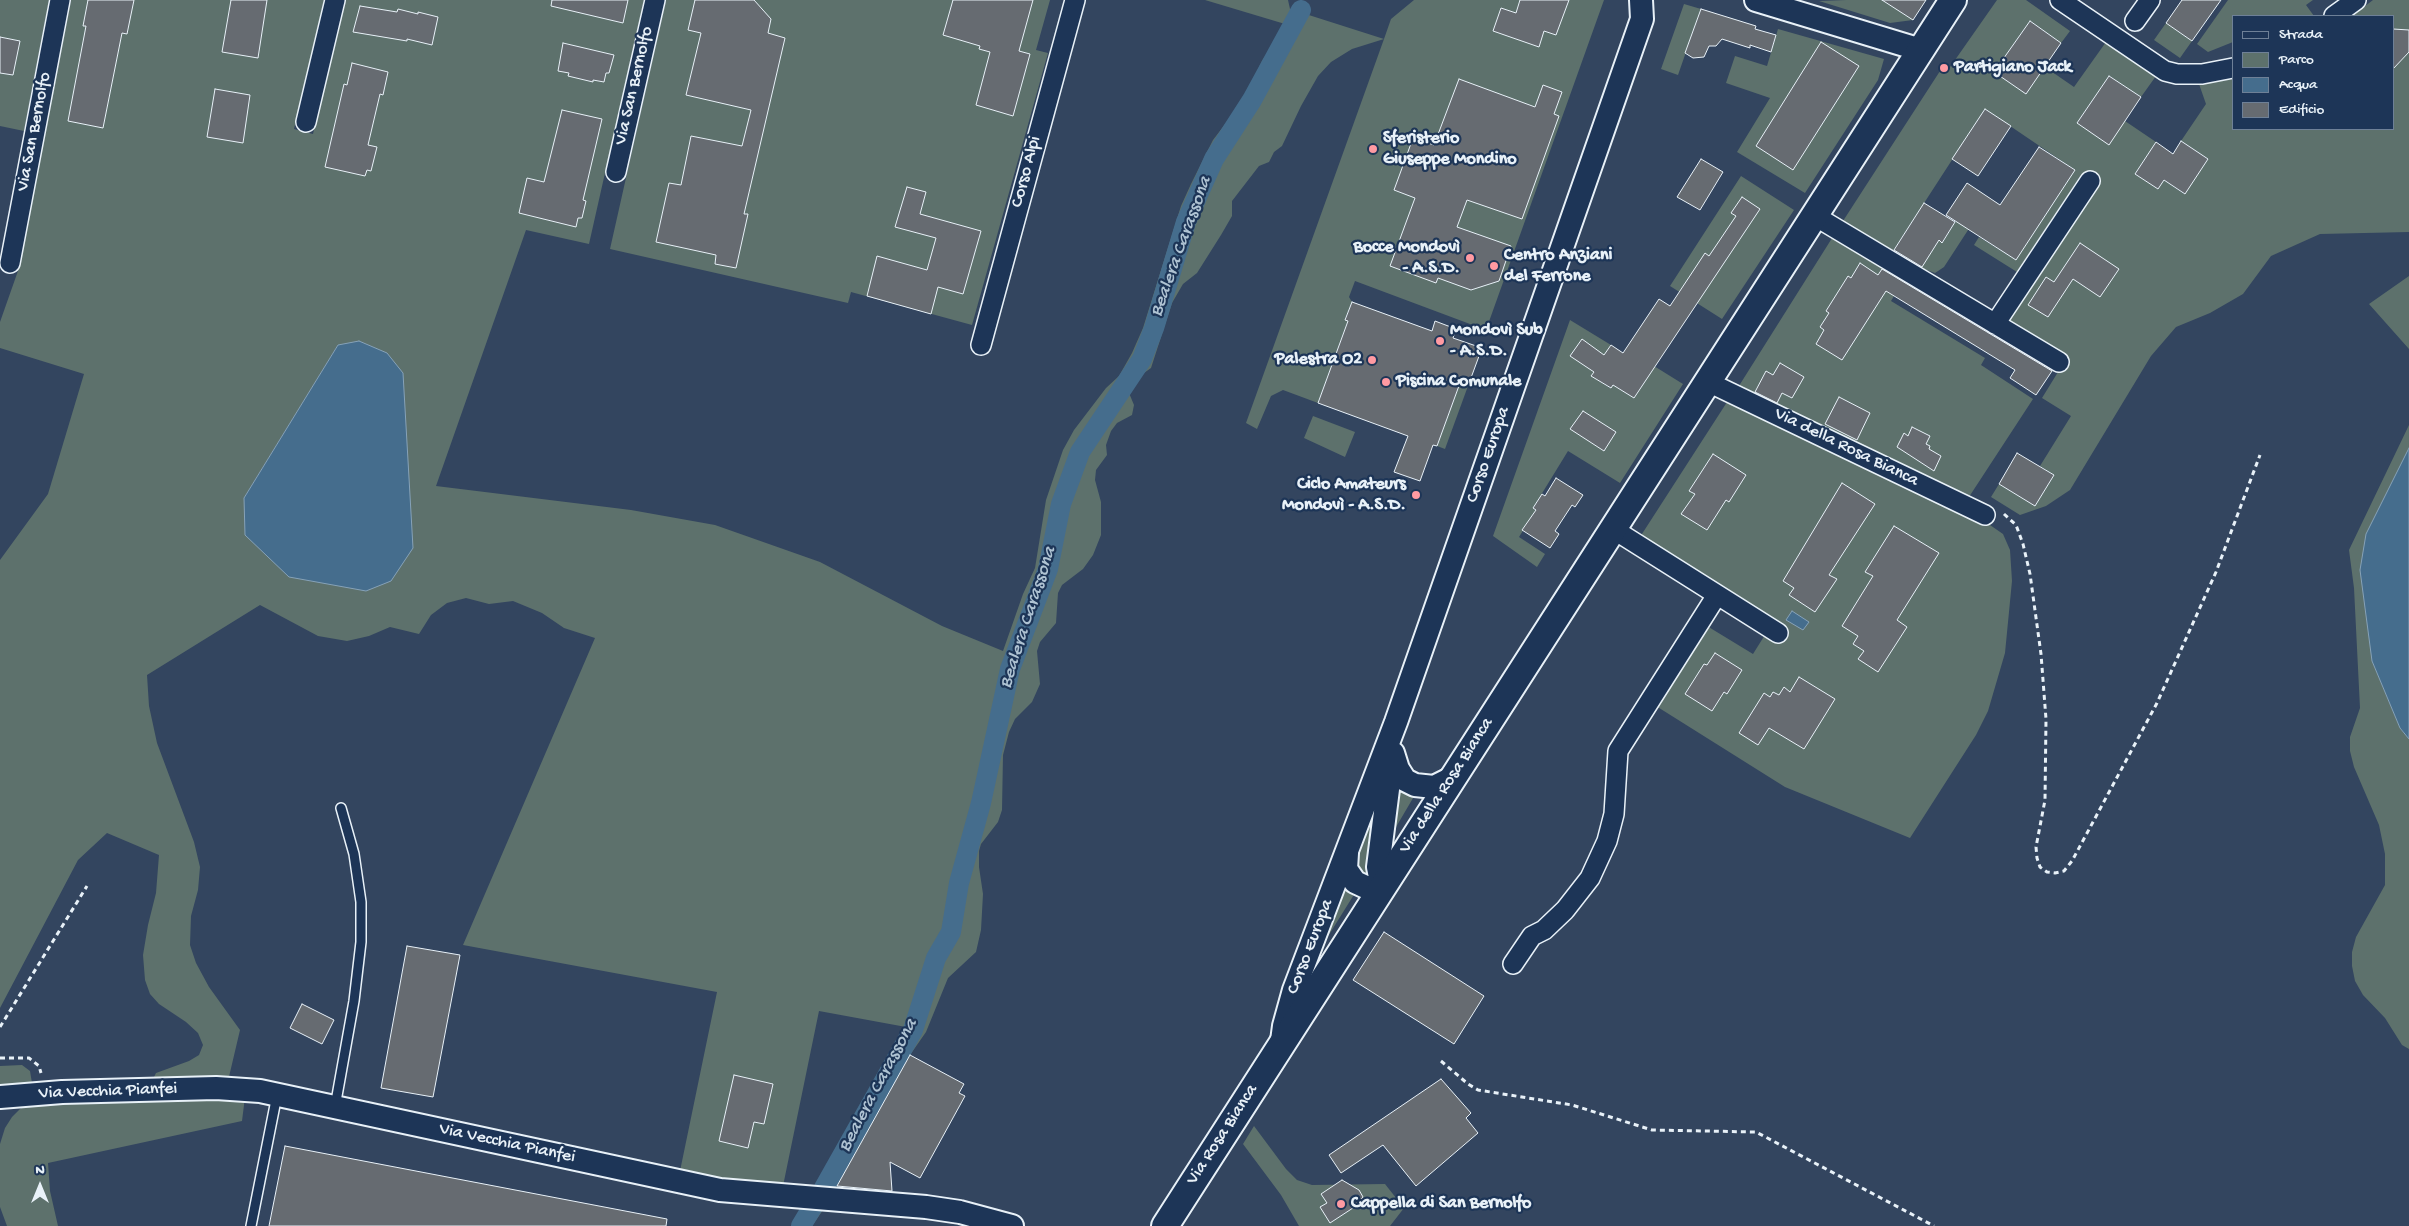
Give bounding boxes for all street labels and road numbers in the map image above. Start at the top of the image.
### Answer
street label: Via San Bernolfo [611,25,659,147]
street label: Via San Bernolfo [13,71,57,193]
street label: Corso Alpi [1007,134,1047,210]
street label: Corso Europa [1463,404,1515,506]
street label: Via della Rosa Bianca [1770,404,1922,492]
street label: Via della Rosa Bianca [1395,714,1499,858]
street label: Corso Europa [1283,896,1339,998]
street label: Via Vecchia Pianfei [38,1079,178,1105]
street label: Via Rosa Bianca [1182,1081,1264,1189]
street label: Via Vecchia Pianfei [437,1119,577,1169]

